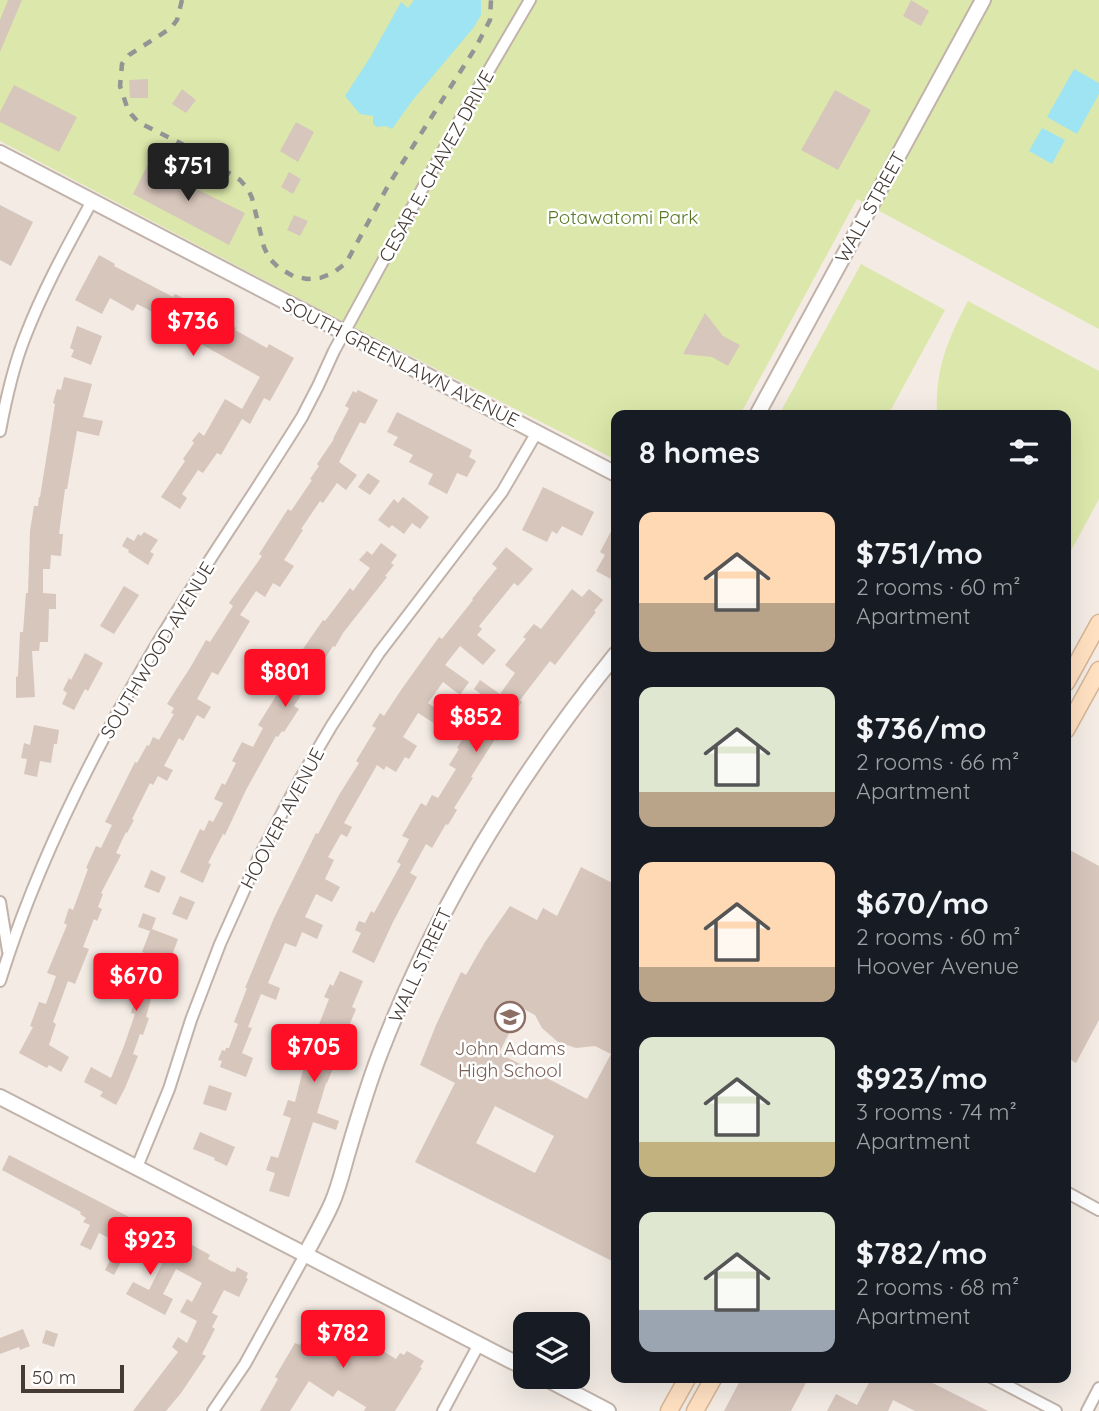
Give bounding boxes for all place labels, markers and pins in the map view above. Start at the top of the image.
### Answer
pin: $751 [147,144,229,203]
pin: $736 [152,298,234,358]
pin: $801 [244,650,326,709]
pin: $852 [435,694,517,754]
pin: $670 [95,954,177,1013]
school or university icon: John Adams High School [493,1000,527,1034]
pin: $705 [273,1024,355,1084]
place label: John Adams High School [455,1036,566,1082]
pin: $923 [109,1218,191,1277]
pin: $782 [302,1310,384,1370]

